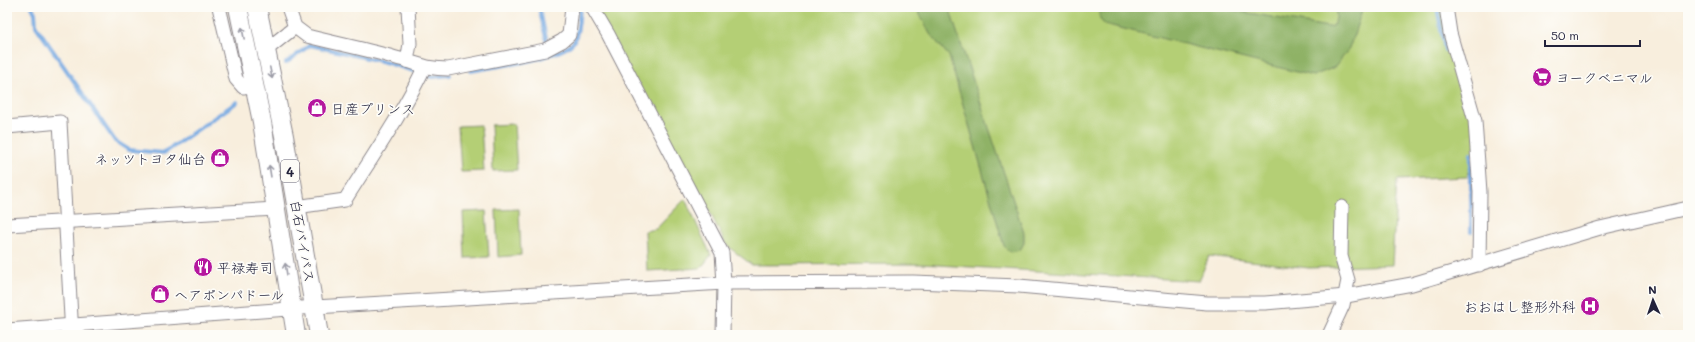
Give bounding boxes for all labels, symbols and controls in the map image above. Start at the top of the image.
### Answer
scale bar [1545,22,1640,48]
one-way arrow [239,27,247,40]
text: 50 m [1551,27,1579,43]
one-way arrow [267,66,275,79]
supermarket icon: ヨークベニマル [1531,66,1553,88]
place label: ヨークベニマル [1556,68,1653,87]
shop icon: 日産プリンス [306,97,328,119]
place label: 日産プリンス [331,99,415,118]
shop icon: ネッツトヨタ仙台 [209,147,231,169]
place label: ネッツトヨタ仙台 [95,149,206,168]
road number: 4 [281,160,299,182]
one-way arrow [266,165,274,178]
street label: 白石バイパス [286,198,320,284]
restaurant icon: 平禄寿司 [192,256,214,278]
place label: 平禄寿司 [217,258,273,277]
one-way arrow [282,263,290,276]
north arrow [1633,280,1673,320]
text: N [1648,282,1657,297]
shop icon: ヘアポンパドール [149,283,171,305]
place label: ヘアポンパドール [174,285,285,304]
hospital icon: おおはし整形外科 [1579,295,1601,317]
place label: おおはし整形外科 [1464,297,1576,316]

